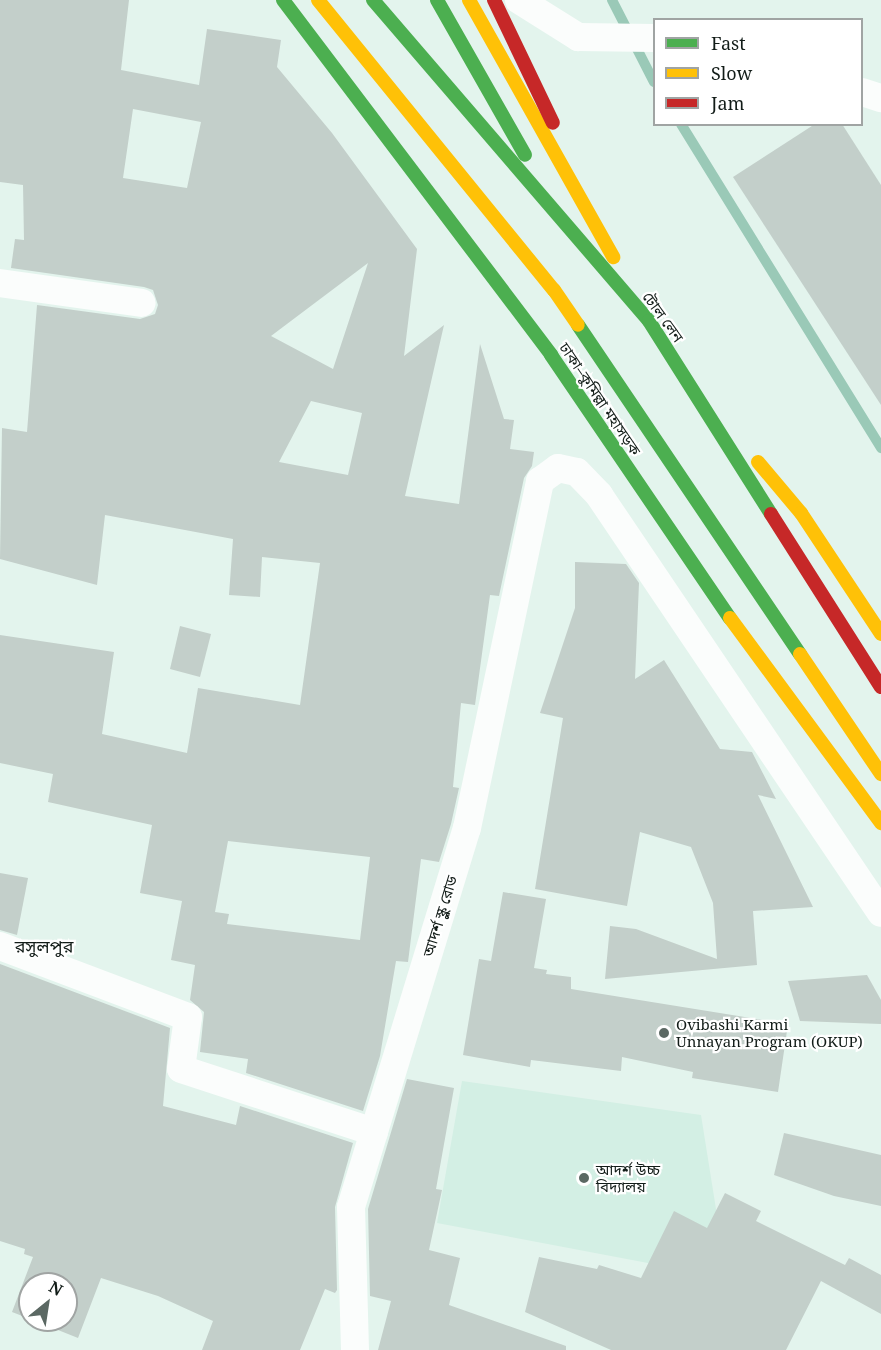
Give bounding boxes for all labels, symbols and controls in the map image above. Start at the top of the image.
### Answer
legend [653,18,863,126]
text: Fast [711,31,746,55]
text: Slow [711,61,752,85]
text: Jam [711,91,745,115]
street label: টোল লেন [639,288,687,346]
street label: ঢাকা–কুমিল্লা মহাসড়ক [556,339,644,459]
street label: আদর্শ স্কুল রোড [419,873,461,959]
district label: রসুলপুর [15,935,73,957]
place label: Ovibashi Karmi Unnayan Program (OKUP) [676,1015,863,1050]
marker: Ovibashi Karmi Unnayan Program (OKUP) [657,1026,671,1040]
place label: আদর্শ উচ্চ বিদ্যালয় [596,1160,660,1195]
marker: আদর্শ উচ্চ বিদ্যালয় [577,1171,591,1185]
north arrow [18,1272,78,1332]
text: N [45,1275,67,1301]

